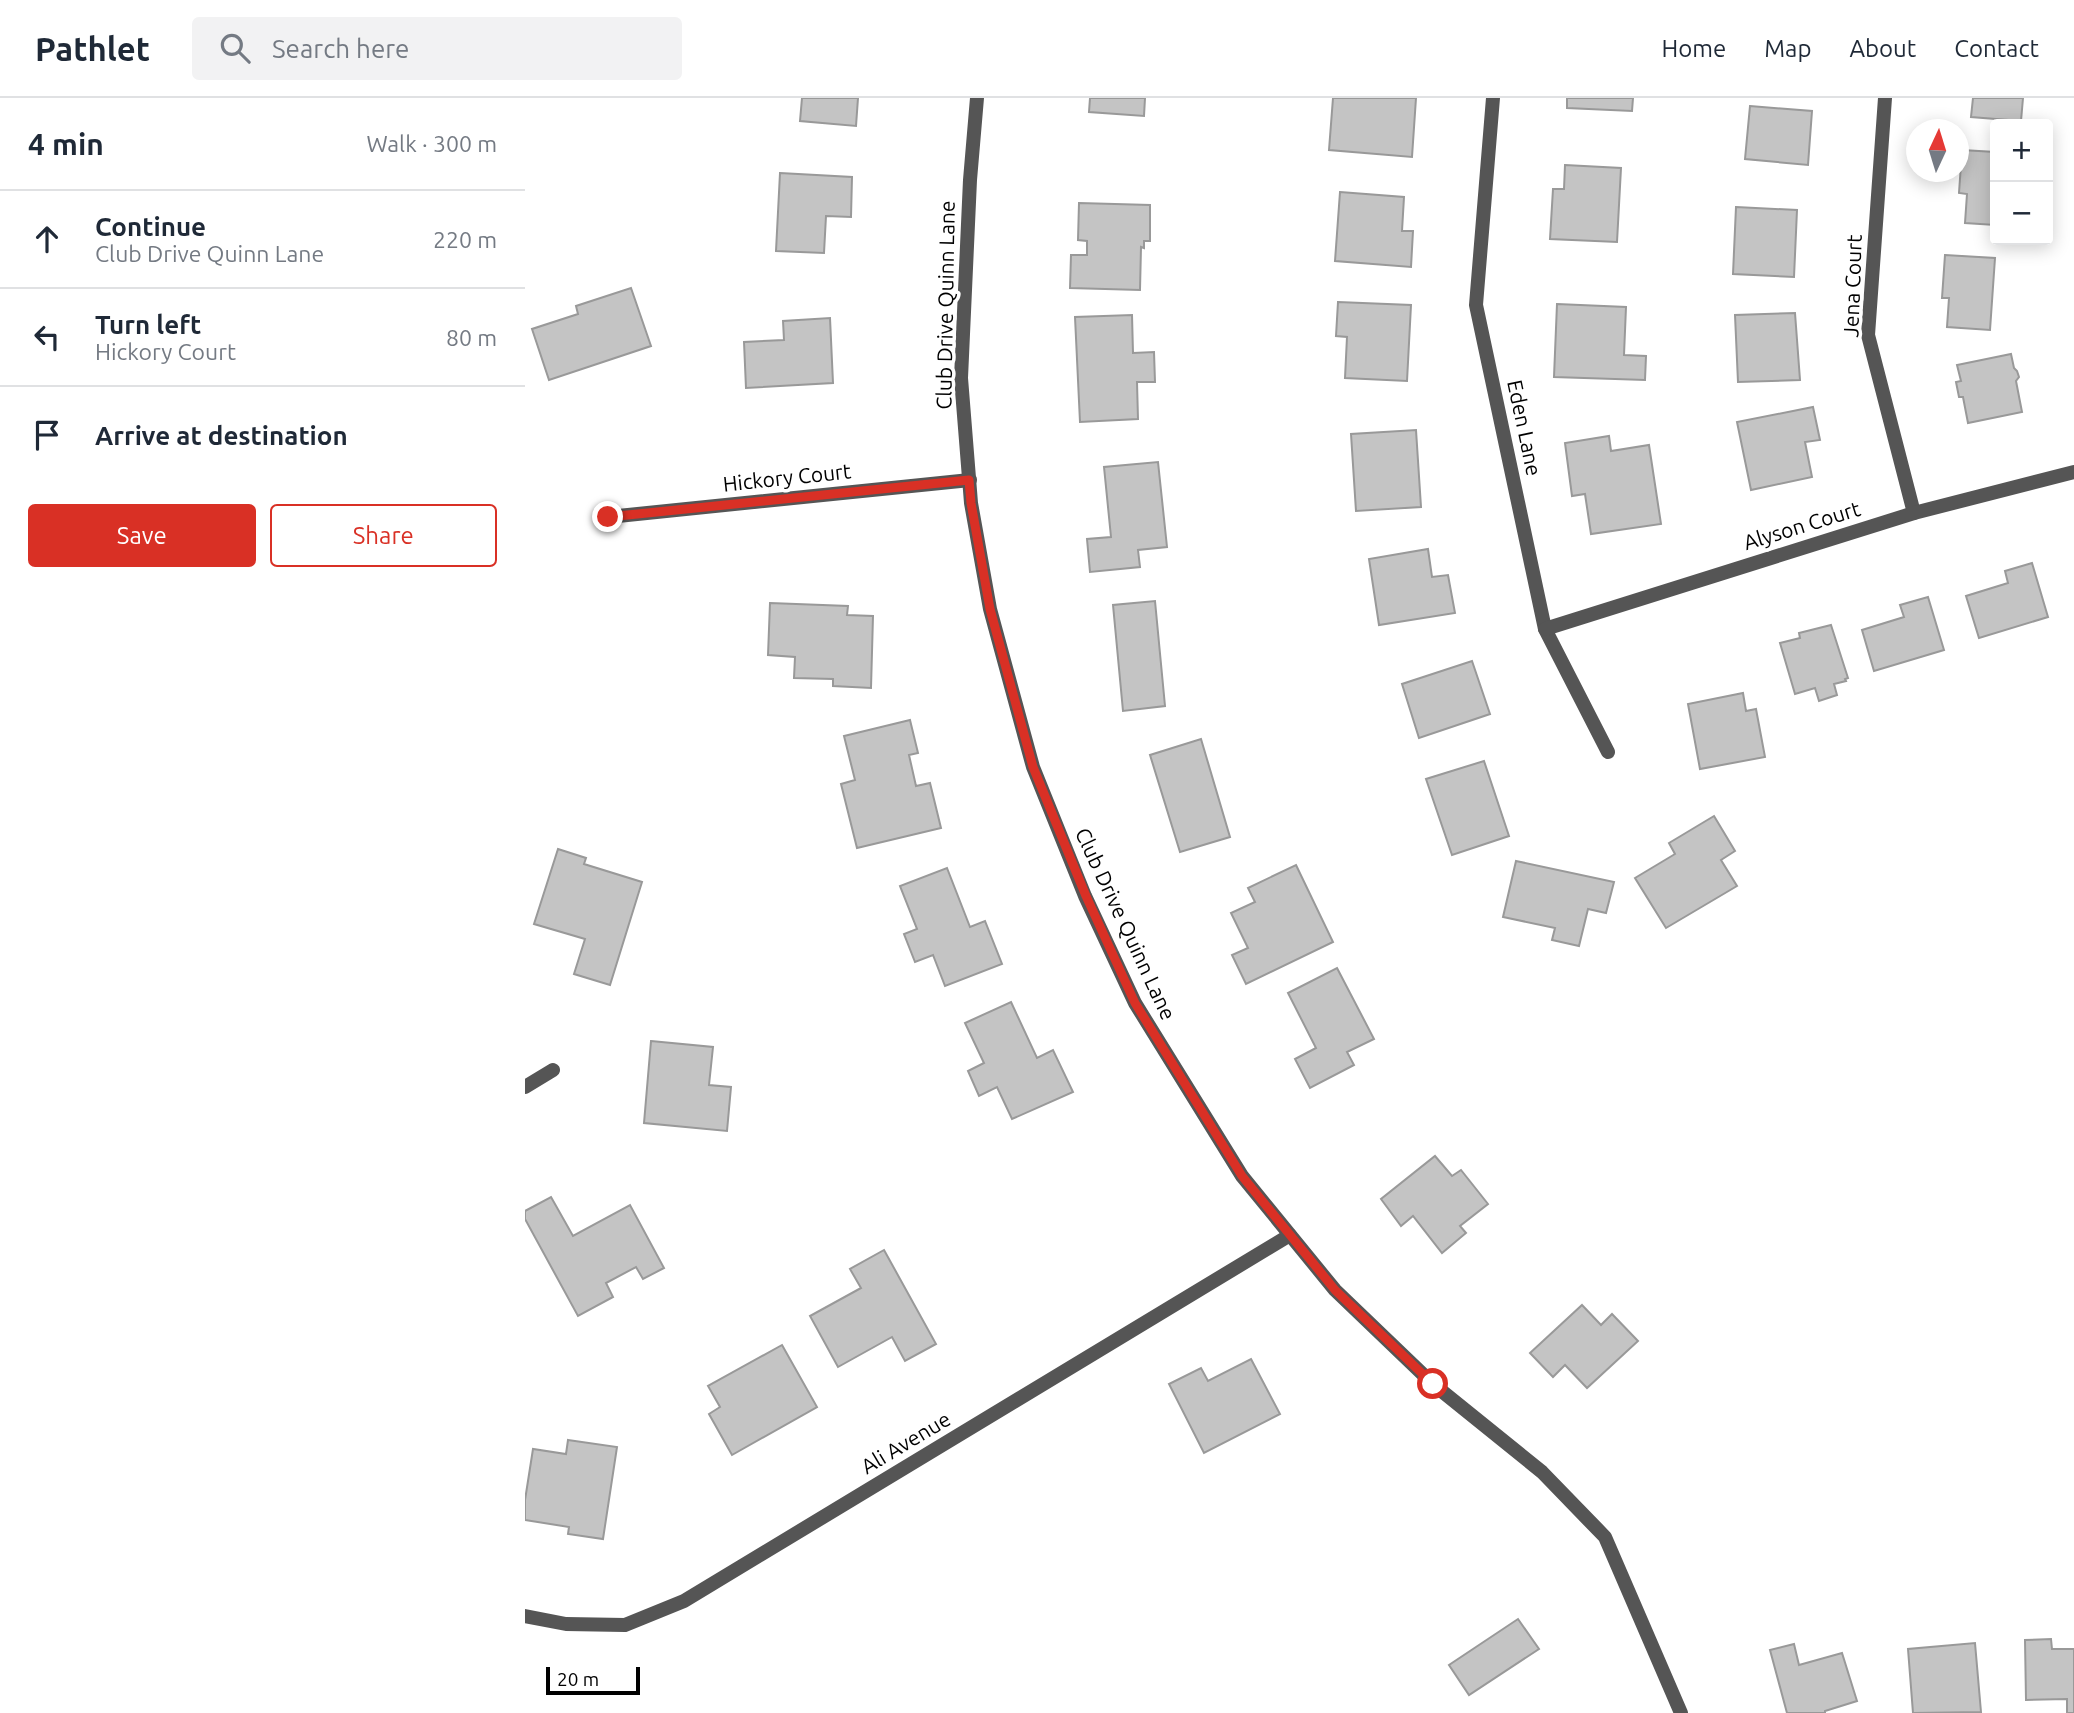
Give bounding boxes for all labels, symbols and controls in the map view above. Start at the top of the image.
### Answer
search box [192,17,682,80]
icon: search [216,29,254,67]
text: Pathlet [35,30,150,67]
text: Search here [272,34,409,63]
text: Home [1661,35,1726,62]
text: Map [1764,35,1811,62]
text: About [1849,35,1916,62]
text: Contact [1954,35,2039,62]
north arrow [1906,119,1969,182]
map controls [1990,119,2053,245]
button: + [1990,119,2053,182]
text: 4 min [28,127,104,161]
text: Walk · 300 m [366,131,497,156]
button: − [1990,182,2053,245]
street label: Club Drive Quinn Lane [931,200,959,410]
text: Continue [95,212,206,241]
icon: ahead [28,220,66,258]
text: 220 m [433,227,497,252]
street label: Jena Court [1838,234,1866,338]
text: Club Drive Quinn Lane [95,241,324,266]
text: Turn left [95,310,201,339]
icon: left [28,318,66,356]
text: 80 m [446,325,497,350]
text: Hickory Court [95,339,236,364]
street label: Eden Lane [1503,378,1547,478]
icon: arrive [28,416,66,454]
text: Arrive at destination [95,421,348,450]
street label: Hickory Court [722,458,852,496]
street label: Alyson Court [1740,496,1863,554]
route end [592,501,623,532]
button: Save [28,504,256,567]
button: Share [270,504,497,567]
street label: Club Drive Quinn Lane [1071,824,1181,1023]
route start [1417,1368,1448,1399]
street label: Ali Avenue [857,1406,954,1478]
scale bar [546,1664,641,1696]
text: 20 m [557,1668,599,1690]

